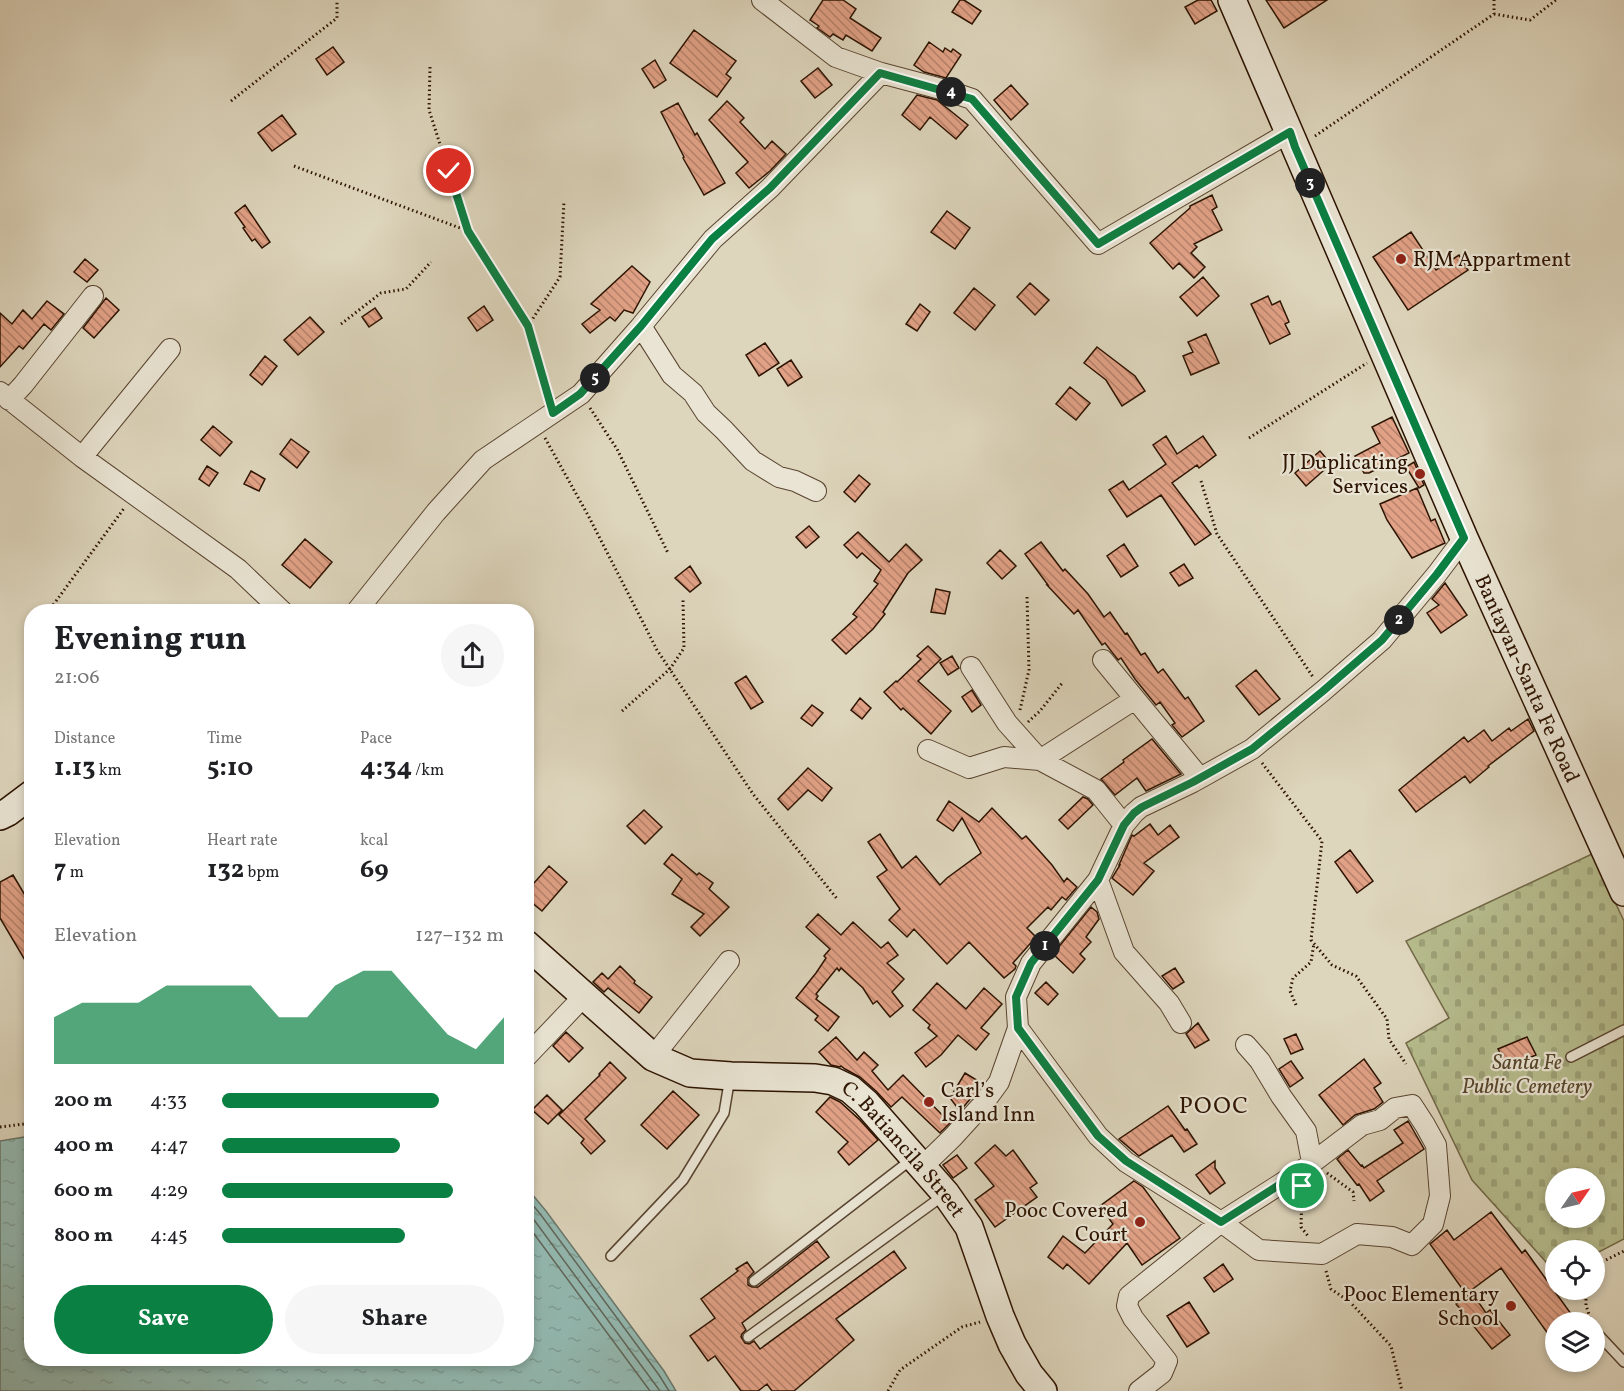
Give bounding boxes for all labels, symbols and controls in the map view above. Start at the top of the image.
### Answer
pin: 4 [936,77,966,107]
text: 4 [946,81,956,103]
pin [423,145,474,196]
icon: check [432,154,465,187]
pin: 3 [1295,168,1325,198]
text: 3 [1306,172,1314,194]
place label: RJM Appartment [1413,246,1571,275]
marker: RJM Appartment [1394,252,1408,266]
pin: 5 [580,363,610,393]
text: 5 [591,367,599,389]
place label: JJ Duplicating Services [1282,449,1408,502]
marker: JJ Duplicating Services [1413,467,1427,481]
street label: Bantayan-Santa Fe Road [1466,570,1586,788]
pin: 2 [1384,605,1414,635]
text: 2 [1395,609,1403,631]
text: Evening run [54,618,247,664]
button: share [441,624,504,687]
text: 21:06 [54,664,100,692]
text: Distance [54,728,115,750]
text: Time [207,728,242,750]
text: Pace [360,728,392,750]
text: 1.13 [54,750,96,786]
text: 5:10 [207,750,253,786]
text: 4:34 [360,750,412,786]
text: km [96,760,122,782]
text: /km [412,760,444,782]
text: Elevation [54,830,121,852]
text: Heart rate [207,830,278,852]
text: kcal [360,830,388,852]
text: 7 [54,852,66,888]
text: 132 [207,852,244,888]
text: 69 [360,852,389,888]
text: m [66,862,84,884]
text: bpm [244,862,280,884]
text: Elevation [54,922,137,950]
text: 127–132 m [415,922,504,950]
pin: 1 [1030,931,1060,961]
text: 1 [1042,935,1048,957]
park label: Santa Fe Public Cemetery [1462,1049,1593,1102]
street label: C. Batiancila Street [834,1075,971,1224]
place label: Carl’s Island Inn [941,1077,1035,1130]
text: 200 m [54,1087,112,1115]
text: 4:33 [150,1087,187,1115]
district label: POOC [1179,1090,1249,1124]
marker: Carl’s Island Inn [922,1095,936,1109]
text: 400 m [54,1132,114,1160]
text: 4:47 [150,1132,188,1160]
pin [1276,1160,1327,1211]
north arrow [1545,1168,1605,1228]
map controls [1545,1168,1605,1372]
icon: arrive [1285,1169,1318,1202]
text: 600 m [54,1177,113,1205]
text: 4:29 [150,1177,188,1205]
place label: Pooc Covered Court [1004,1197,1128,1250]
marker: Pooc Covered Court [1133,1215,1147,1229]
text: 800 m [54,1222,113,1250]
text: 4:45 [150,1222,188,1250]
button: locate [1545,1240,1605,1300]
place label: Pooc Elementary School [1343,1281,1500,1334]
button: Save [54,1285,273,1354]
button: Share [285,1285,504,1354]
marker: Pooc Elementary School [1504,1299,1518,1313]
button: layers [1545,1312,1605,1372]

